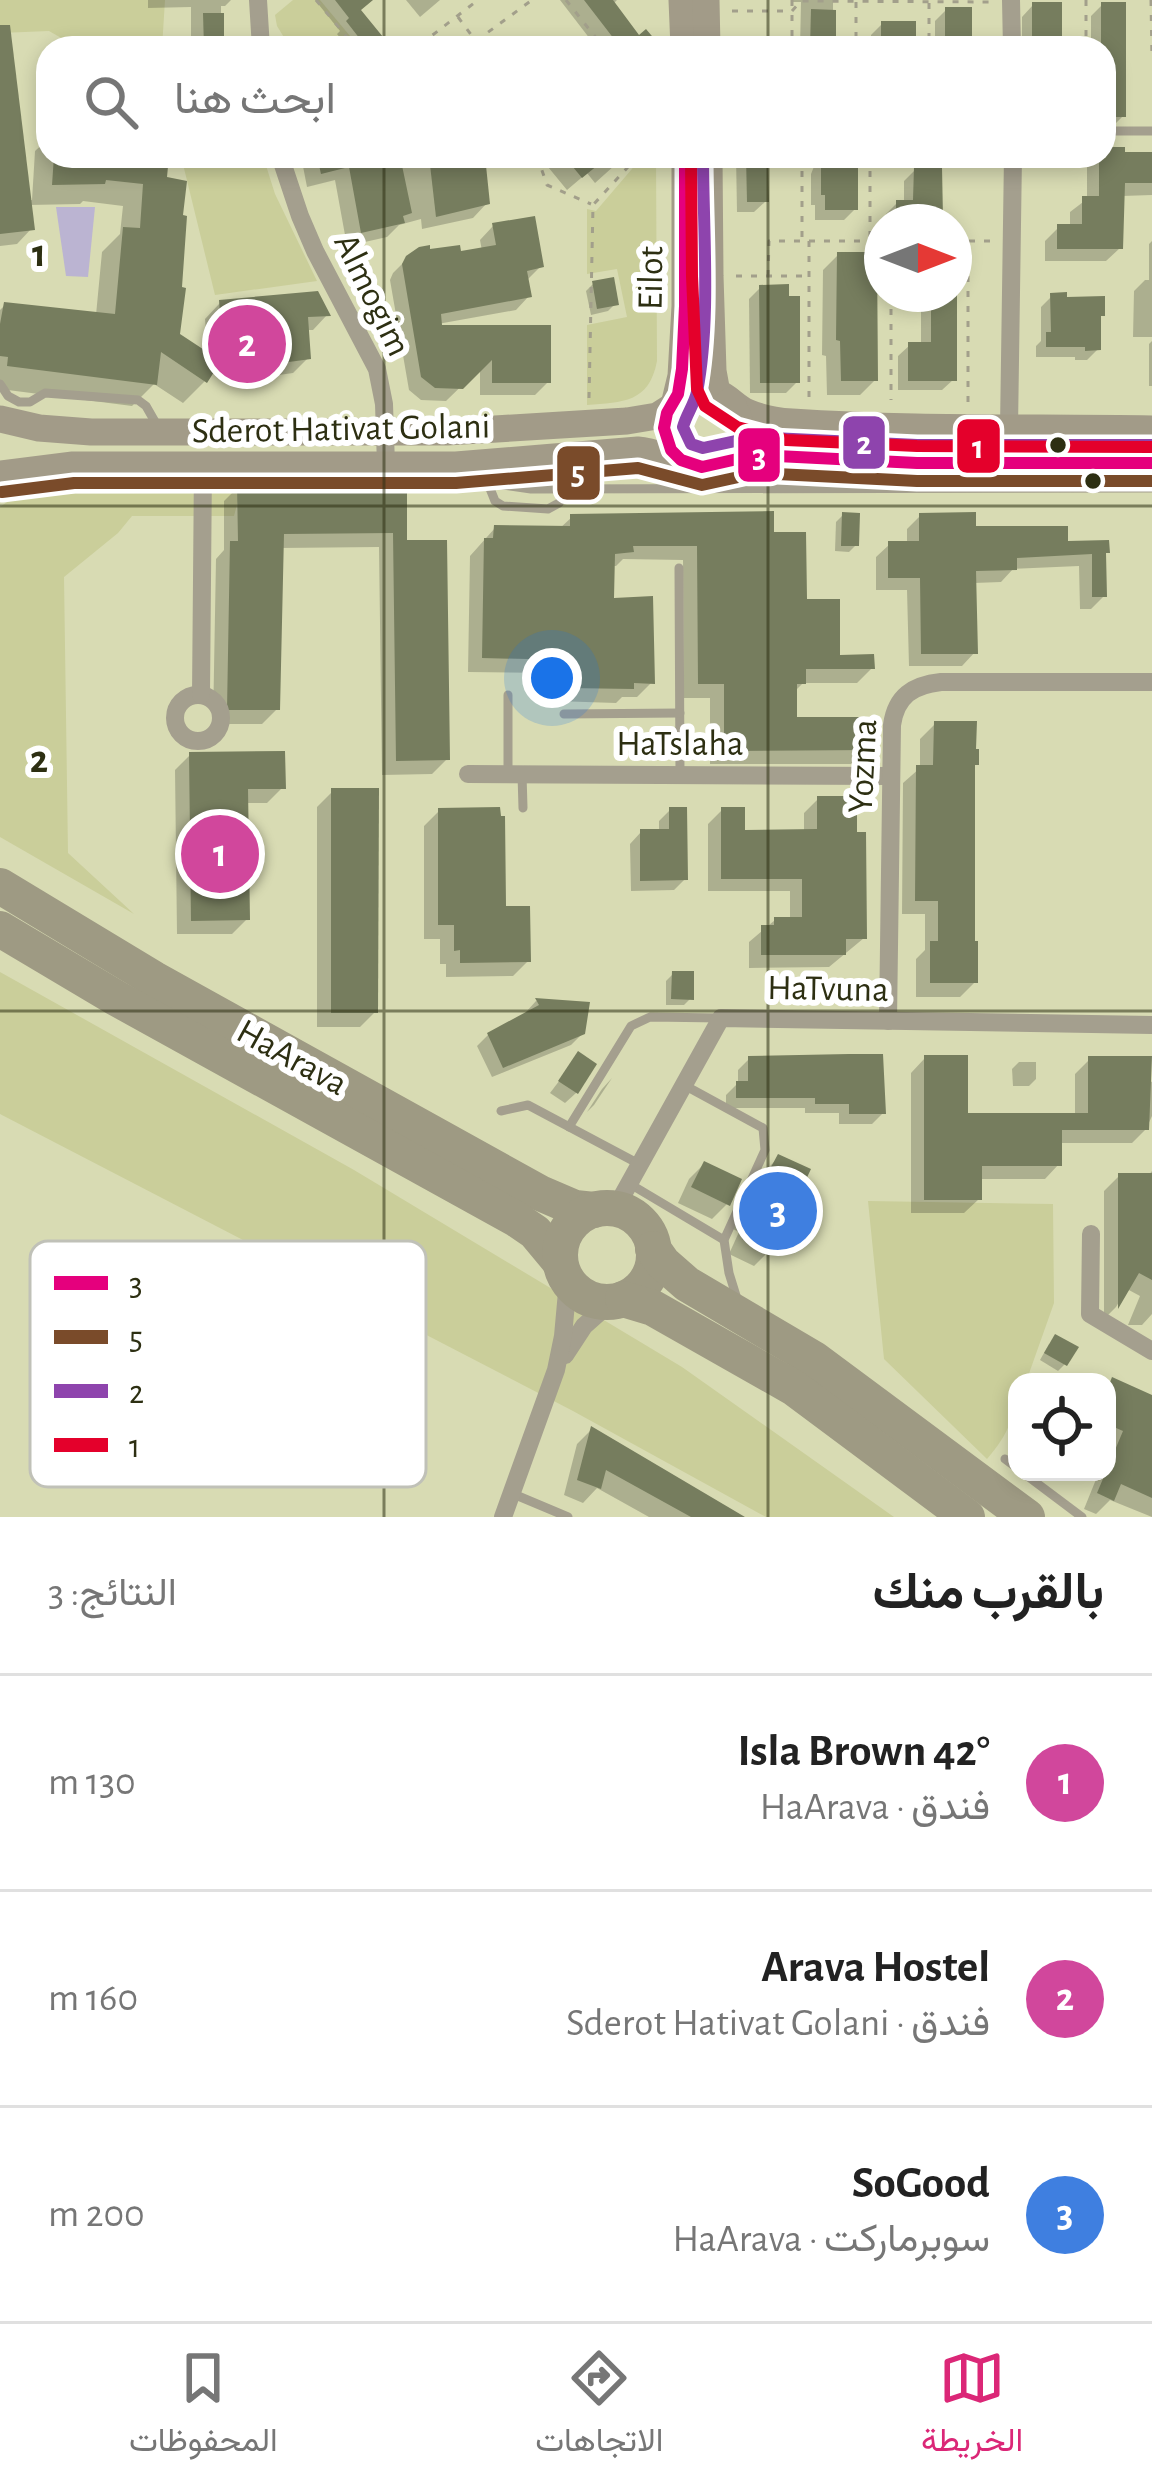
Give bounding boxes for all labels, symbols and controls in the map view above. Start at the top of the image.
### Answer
search box [36,36,1116,168]
icon: search [78,69,144,135]
text: ابحث هنا [174,77,336,122]
north arrow [864,204,972,312]
street label: Almogim [327,228,417,362]
text: 1 [32,235,46,274]
street label: Eilot [632,245,670,310]
pin: 2 [208,299,286,389]
street label: Sderot Hativat Golani [191,408,491,450]
line badge: 2 [841,414,887,471]
line badge: 1 [955,417,1002,475]
line badge: 3 [736,426,782,484]
text: 2 [856,428,872,461]
text: 1 [972,432,984,465]
unlabelled marker [1047,434,1069,456]
text: 3 [752,441,766,474]
line badge: 5 [555,444,602,502]
text: 5 [571,458,585,491]
unlabelled marker [1082,470,1104,492]
your location [522,648,582,708]
street label: Yozma [843,718,883,814]
street label: HaTslaha [616,726,744,762]
text: 2 [30,741,48,780]
pin: 1 [181,809,259,899]
street label: HaTvuna [767,970,889,1008]
street label: HaArava [231,1013,353,1103]
pin: 3 [739,1166,817,1256]
legend [30,1241,426,1487]
text: 3 [129,1269,143,1302]
text: 5 [129,1323,143,1356]
map controls [1008,1373,1116,1481]
button: locate [1008,1373,1116,1481]
text: 2 [129,1377,144,1410]
text: 1 [129,1431,140,1464]
text: بالقرب منك [872,1567,1104,1618]
text: النتائج: 3 [48,1574,177,1613]
text: Isla Brown 42° [738,1729,990,1774]
text: 130 m [48,1763,136,1802]
text: 1 [1058,1763,1072,1802]
text: فندق · HaArava [760,1788,990,1827]
text: Arava Hostel [761,1945,990,1990]
text: 160 m [48,1979,138,2018]
text: 2 [1056,1979,1074,2018]
text: فندق · Sderot Hativat Golani [566,2004,990,2043]
text: SoGood [852,2161,990,2206]
text: 200 m [48,2195,145,2234]
text: 3 [1057,2195,1073,2234]
text: سوبرماركت · HaArava [673,2220,990,2259]
tab: المحفوظات [129,2345,278,2469]
tab: الاتجاهات [535,2345,663,2469]
tab: الخريطة [921,2345,1023,2469]

